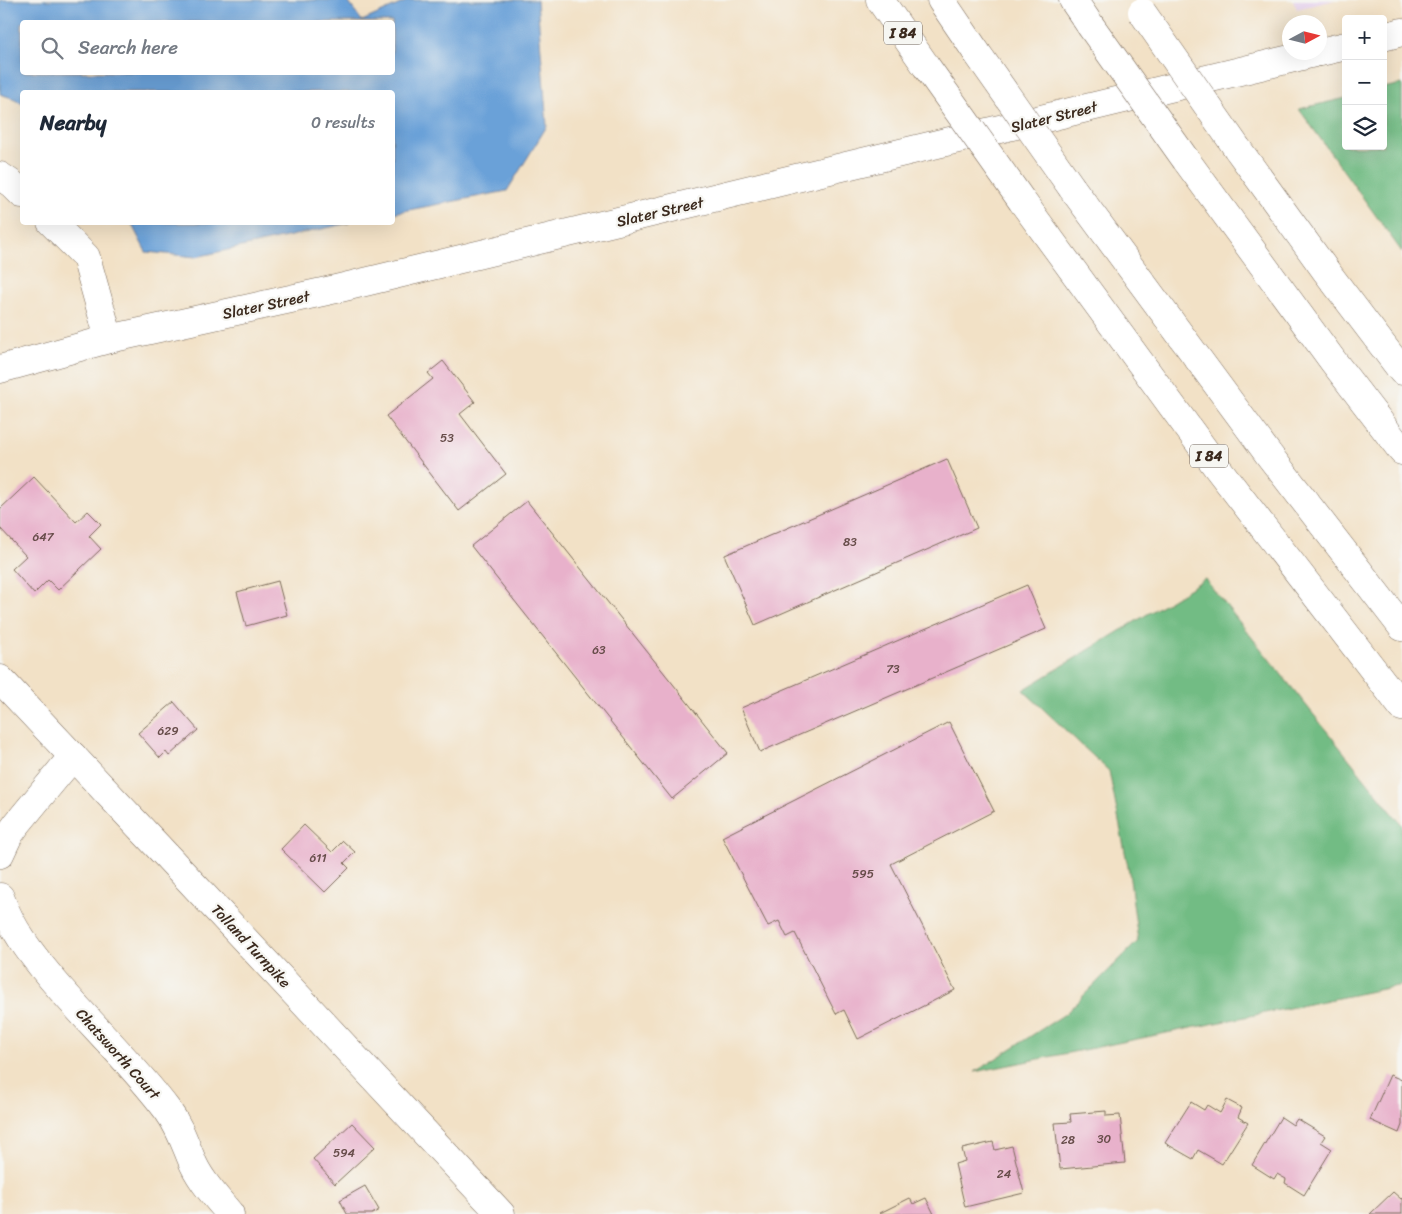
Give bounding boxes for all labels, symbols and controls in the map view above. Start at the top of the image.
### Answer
north arrow [1282,15,1327,60]
map controls [1342,15,1387,150]
button: + [1342,15,1387,60]
search box [20,20,395,75]
road number: I 84 [884,22,922,44]
text: Search here [78,31,178,64]
icon: search [38,34,66,62]
button: − [1342,60,1387,105]
street label: Slater Street [1008,93,1101,140]
text: Nearby [40,104,106,142]
button: layers [1342,105,1387,150]
text: 0 results [311,108,375,137]
street label: Slater Street [614,189,707,235]
street label: Slater Street [220,283,313,327]
house number: 53 [440,427,454,449]
road number: I 84 [1190,444,1228,468]
house number: 647 [32,526,55,548]
house number: 83 [843,531,857,553]
house number: 63 [592,639,606,661]
house number: 73 [886,658,900,680]
house number: 629 [157,720,179,742]
house number: 611 [309,847,327,869]
house number: 595 [852,863,874,885]
street label: Tolland Turnpike [205,898,297,994]
street label: Chatsworth Court [69,1002,167,1107]
house number: 30 [1097,1128,1111,1150]
house number: 28 [1061,1129,1075,1151]
house number: 594 [333,1142,356,1164]
house number: 24 [997,1163,1012,1185]

